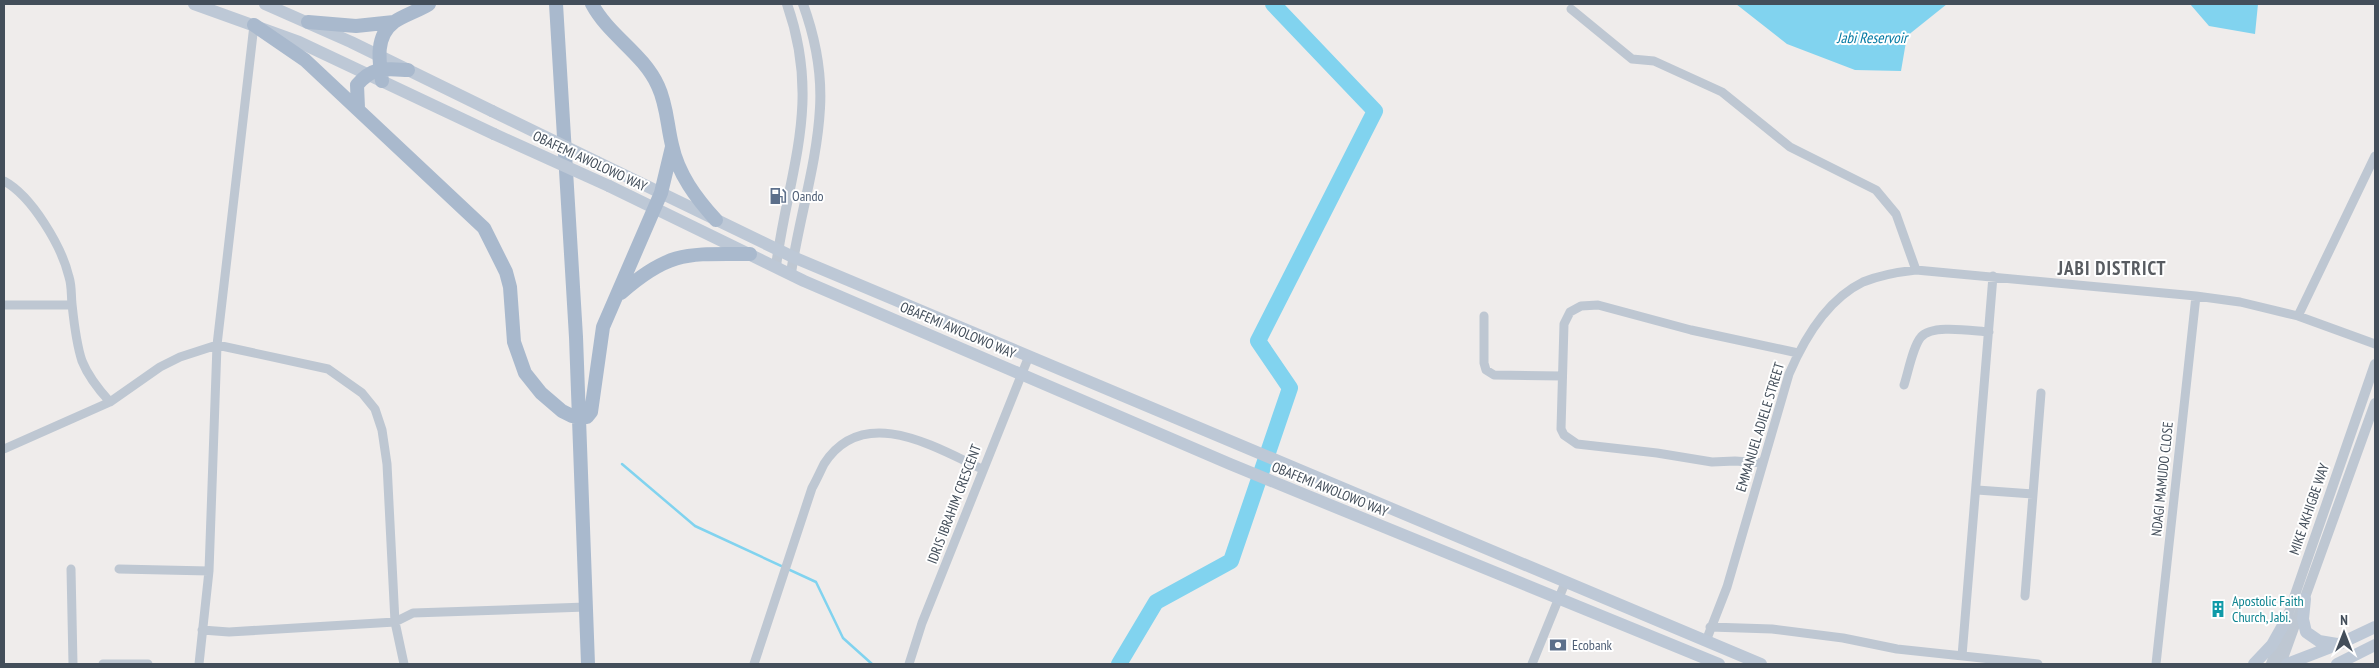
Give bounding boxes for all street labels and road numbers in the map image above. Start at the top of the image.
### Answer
street label: OBAFEMI AWOLOWO WAY [530,127,651,196]
street label: OBAFEMI AWOLOWO WAY [897,298,1019,363]
street label: EMMANUEL ADIELE STREET [1732,359,1788,494]
street label: NDAGI MAMUDO CLOSE [2147,421,2177,537]
street label: IDRIS IBRAHIM CRESCENT [923,441,985,566]
street label: OBAFEMI AWOLOWO WAY [1269,457,1391,521]
street label: MIKE AKHIGBE WAY [2285,460,2333,557]

